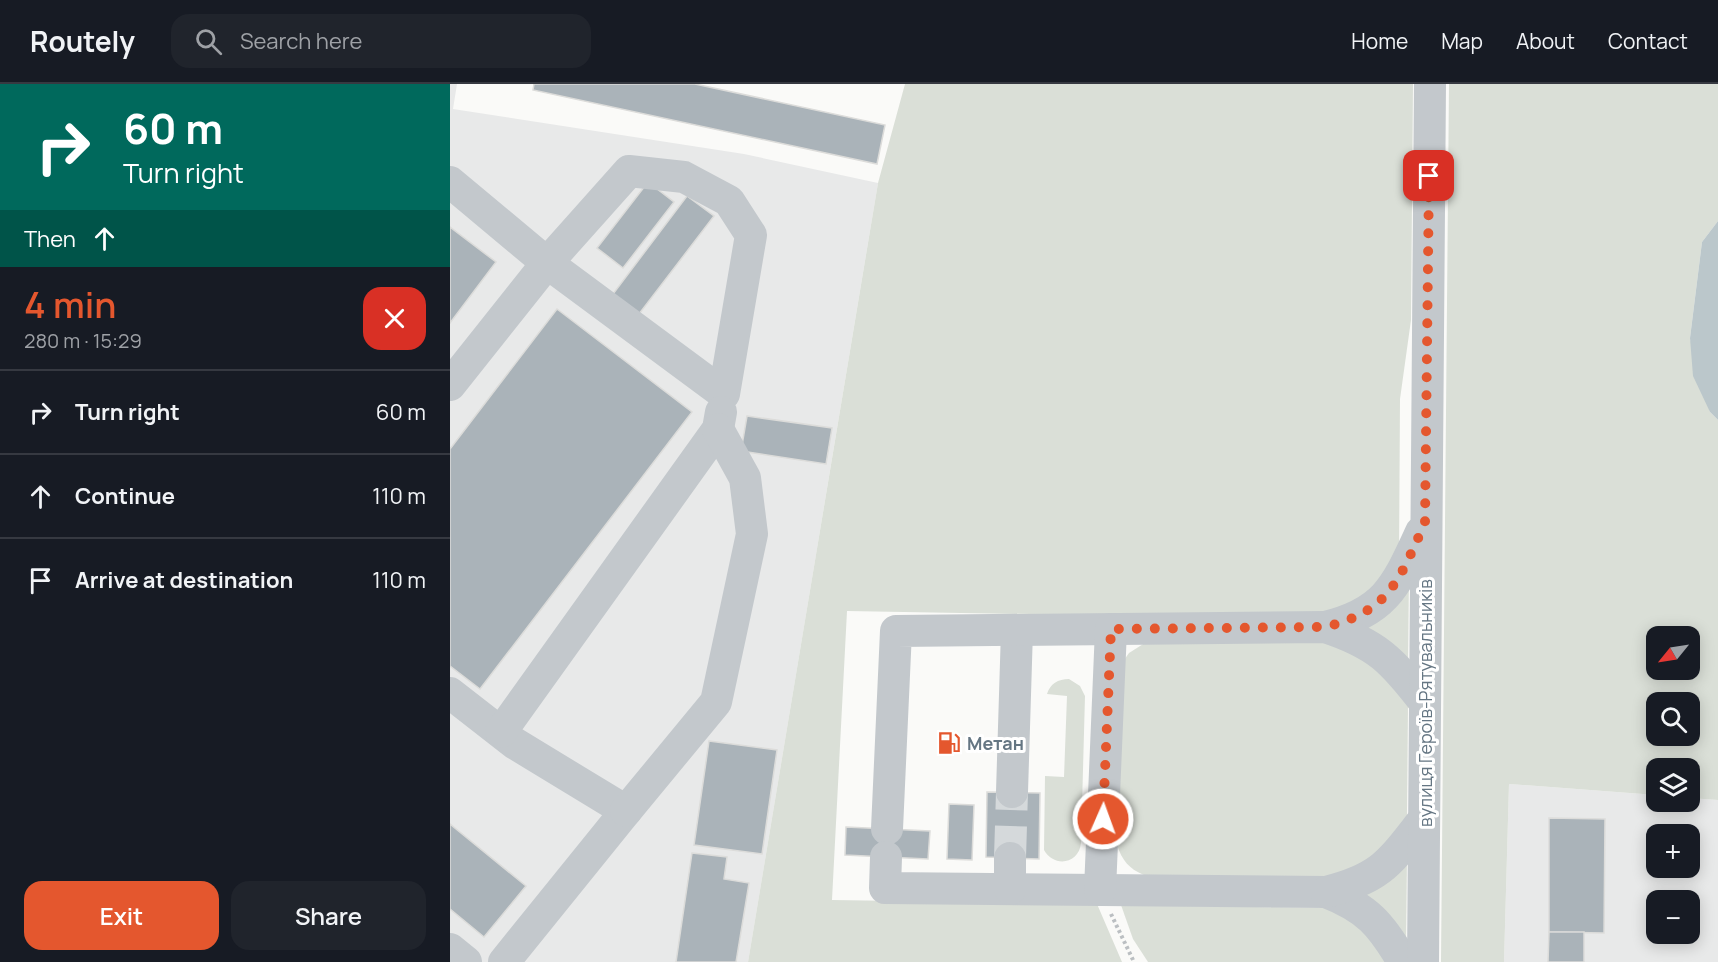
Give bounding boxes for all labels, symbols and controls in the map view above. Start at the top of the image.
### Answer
search box [171,14,591,68]
text: Routely [30,22,135,60]
icon: search [192,25,225,58]
text: Search here [240,26,362,56]
text: Home [1351,27,1408,55]
text: Map [1441,27,1483,55]
text: About [1516,27,1575,55]
text: Contact [1608,27,1688,55]
text: 60 m [123,99,223,157]
icon: right [24,108,102,186]
pin [1403,150,1454,201]
text: Turn right [123,154,244,191]
icon: arrive [1412,159,1445,192]
icon: ahead [88,222,121,255]
text: Then [24,224,76,254]
text: 4 min [24,280,116,329]
button: close [363,287,426,350]
text: 280 m · 15:29 [24,327,142,354]
icon: right [24,396,57,429]
text: Turn right [75,397,180,427]
text: 60 m [376,397,426,427]
icon: ahead [24,480,57,513]
text: Continue [75,481,175,511]
text: 110 m [372,481,426,511]
icon: arrive [24,564,57,597]
text: Arrive at destination [75,565,293,595]
text: 110 m [372,565,426,595]
street label: вулиця Героїв-Рятувальників [1413,579,1437,827]
north arrow [1646,626,1700,680]
map controls [1646,626,1700,944]
button: search [1646,692,1700,746]
fuel station icon: Метан [936,730,962,756]
place label: Метан [967,731,1024,755]
button: layers [1646,758,1700,812]
position arrow [1071,787,1135,851]
button: + [1646,824,1700,878]
button: Exit [24,881,219,950]
button: Share [231,881,426,950]
button: − [1646,890,1700,944]

